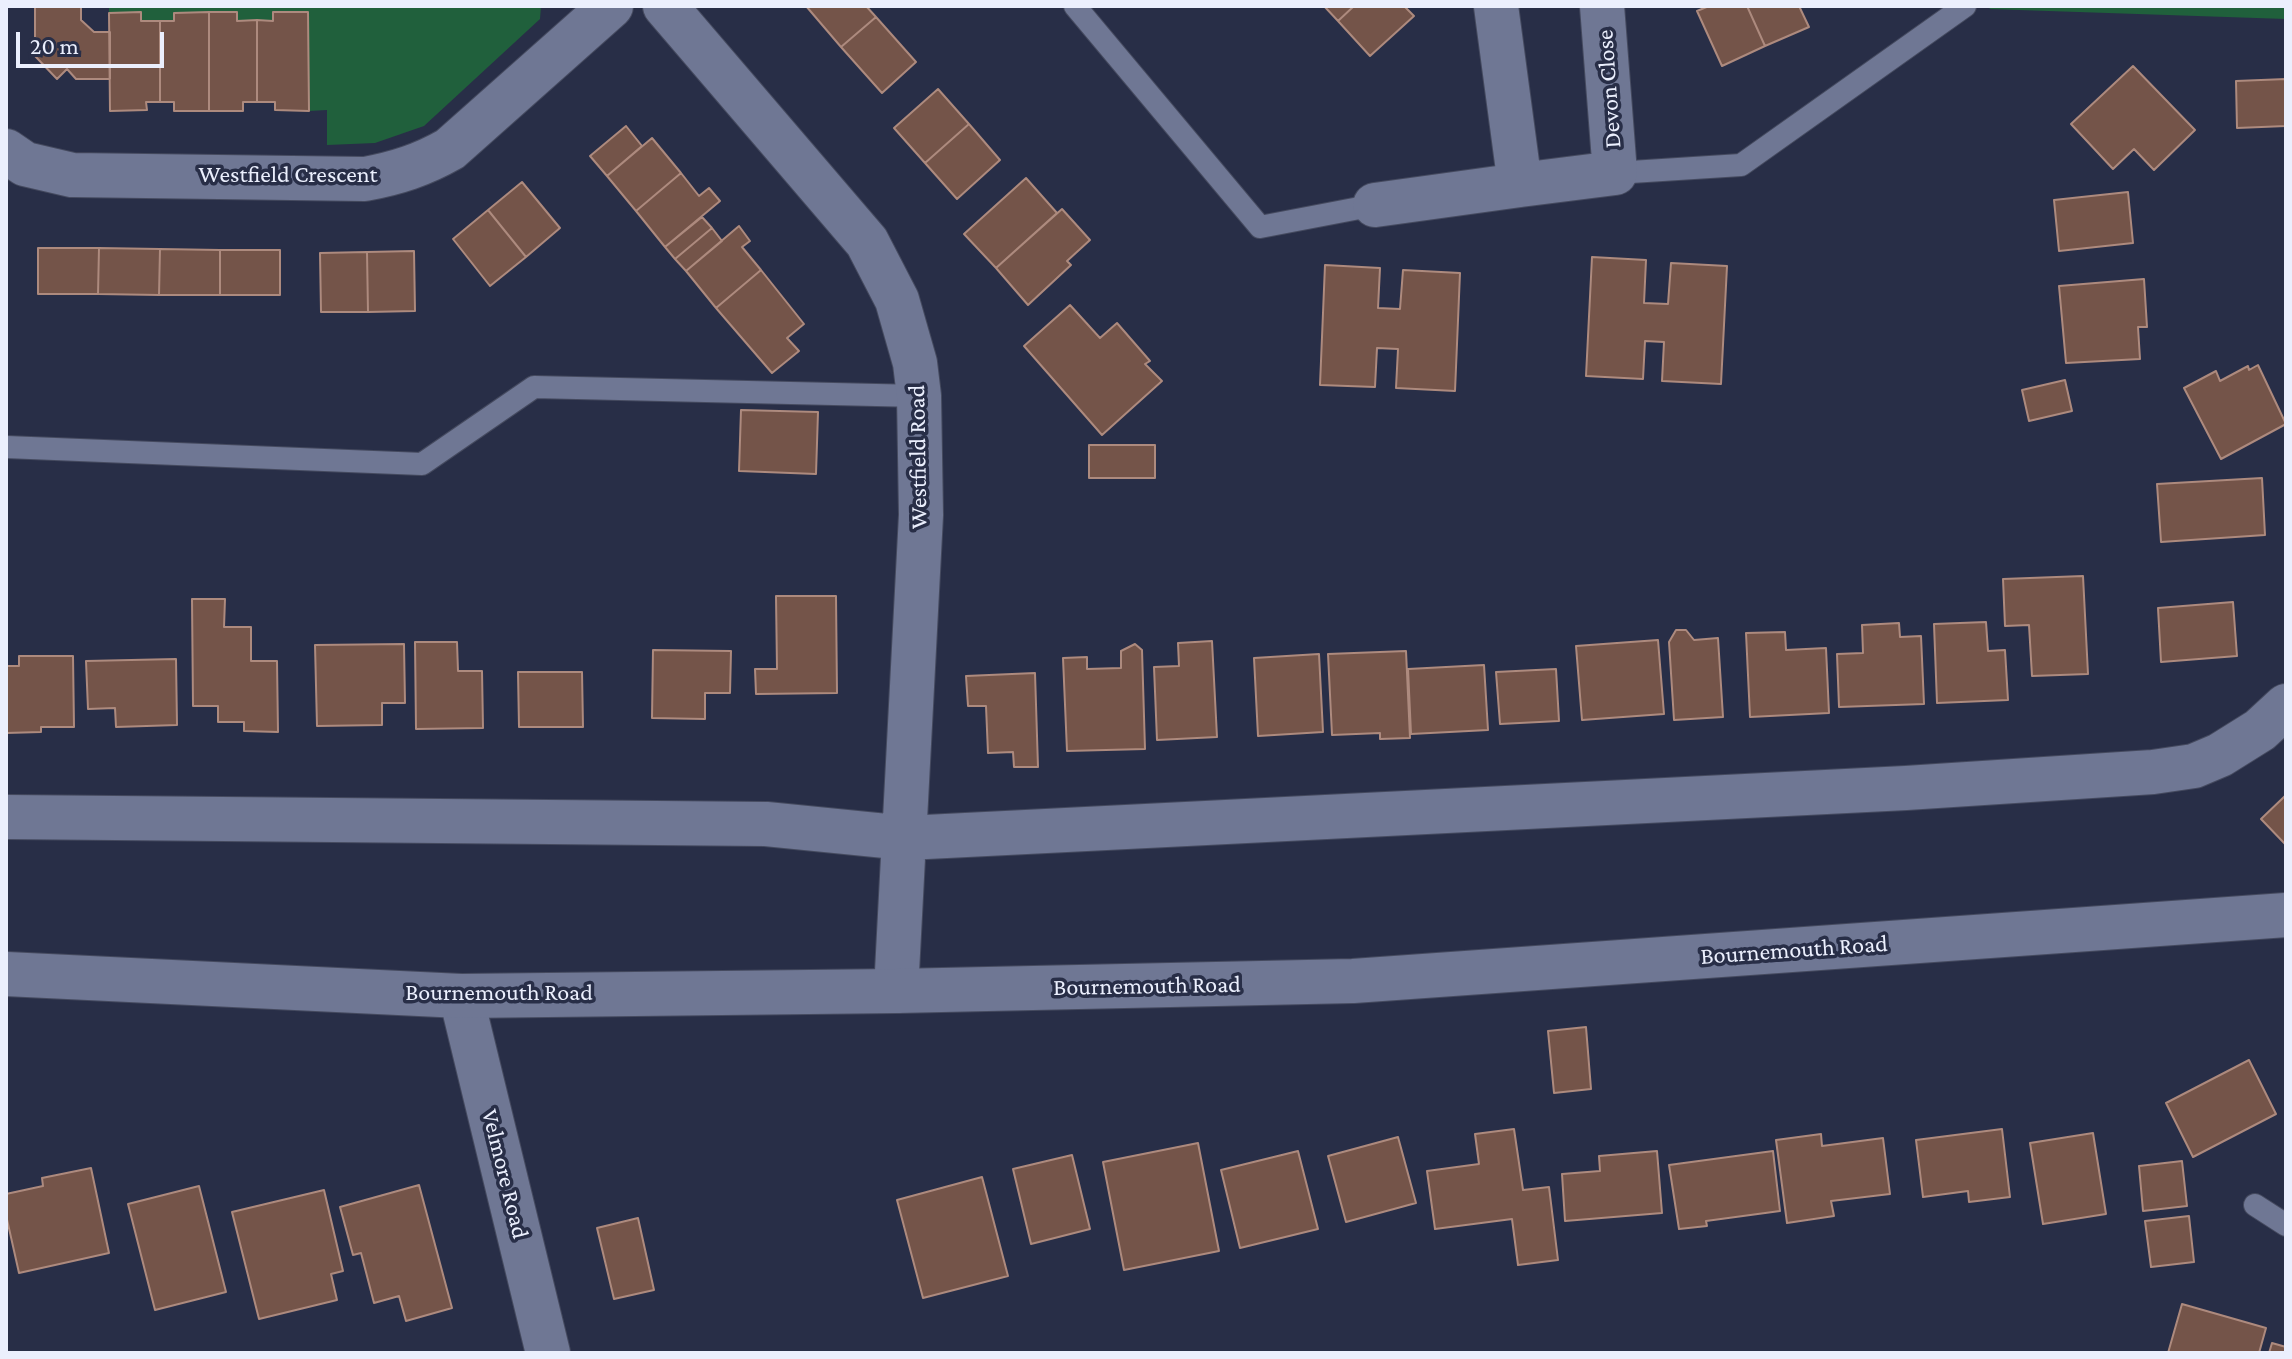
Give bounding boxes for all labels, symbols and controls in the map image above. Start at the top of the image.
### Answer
scale bar [20,16,168,66]
street label: Devon Close [1590,29,1628,149]
text: 20 m [30,32,79,59]
street label: Westfield Crescent [198,161,378,189]
street label: Westfield Road [902,385,934,529]
street label: Bournemouth Road [1699,929,1889,971]
street label: Bournemouth Road [1053,970,1241,1002]
street label: Bournemouth Road [405,979,593,1007]
street label: Velmore Road [475,1106,535,1242]

